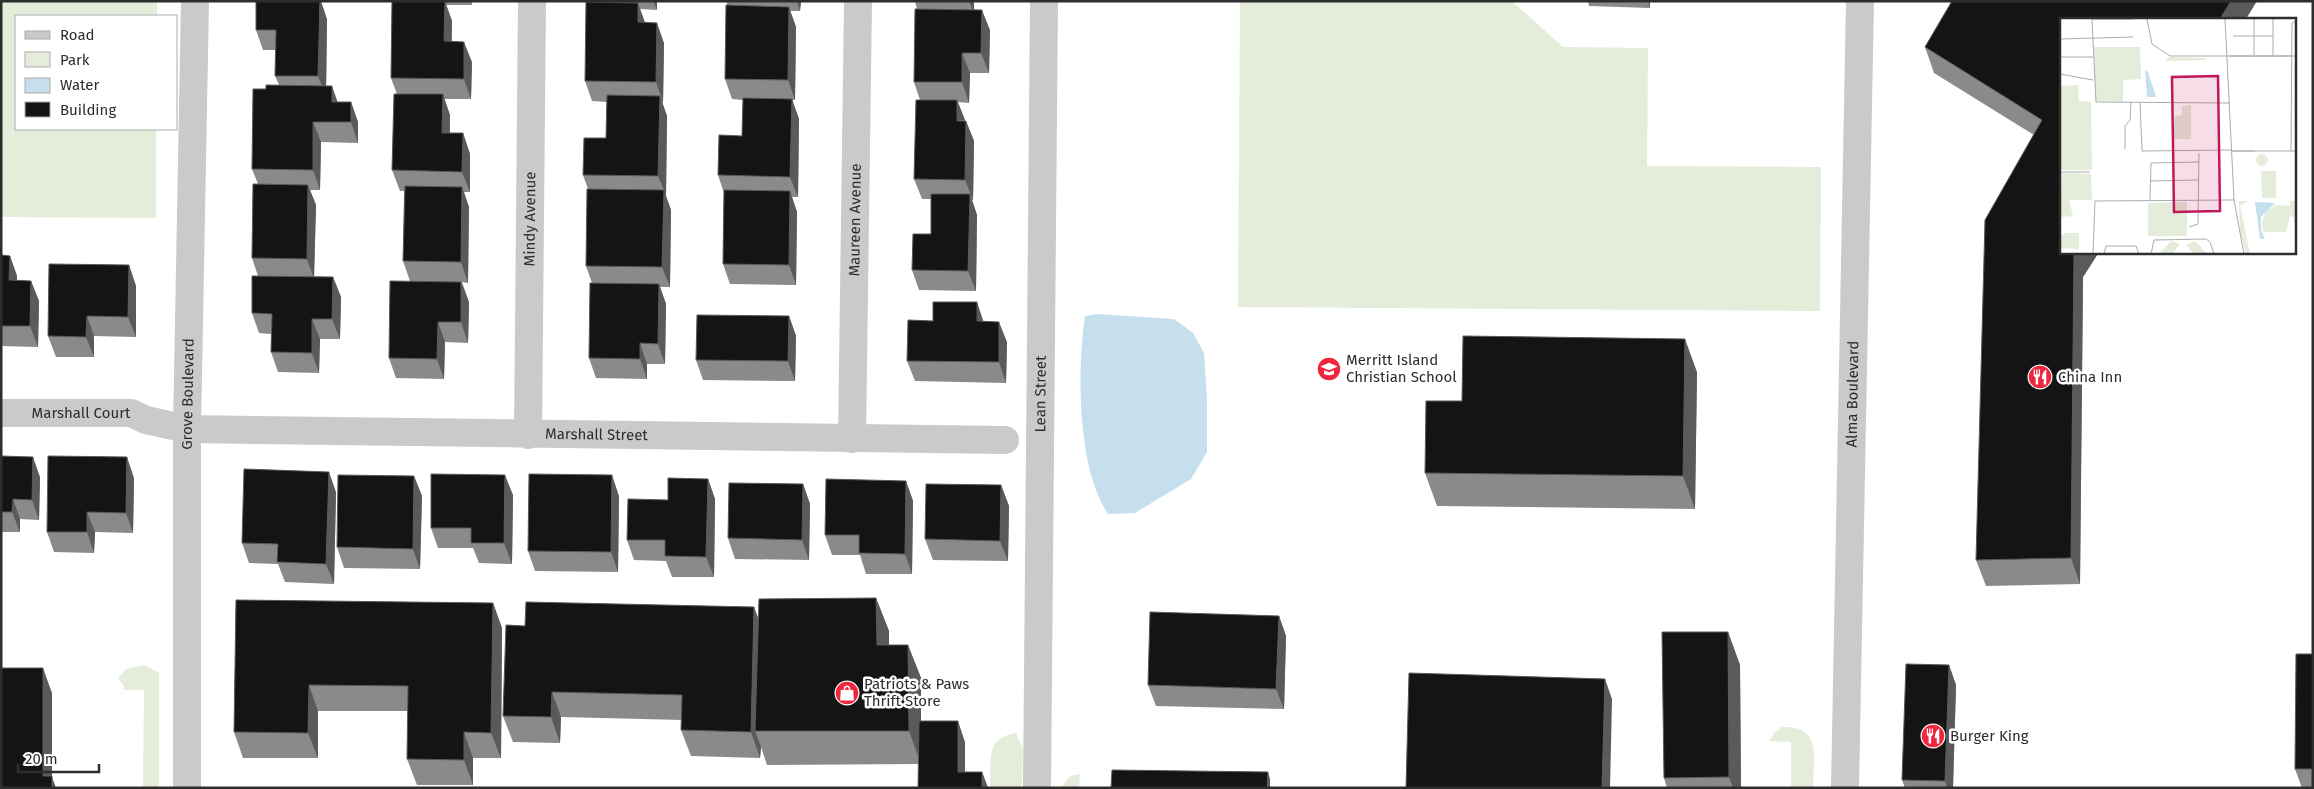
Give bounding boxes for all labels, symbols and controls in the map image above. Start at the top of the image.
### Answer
legend [15,15,178,130]
inset map [2060,18,2296,254]
text: Road [60,26,95,44]
text: Park [60,51,90,69]
text: Water [60,76,99,94]
text: Building [60,101,116,119]
street label: Maureen Avenue [845,163,865,277]
street label: Mindy Avenue [521,171,539,267]
street label: Grove Boulevard [178,338,198,450]
street label: Alma Boulevard [1842,341,1863,448]
place label: Merritt Island Christian School [1346,351,1457,386]
street label: Lean Street [1031,355,1050,433]
school or university icon: Merritt Island Christian School [1316,356,1342,382]
restaurant icon: China Inn [2027,364,2053,390]
place label: China Inn [2058,368,2122,386]
street label: Marshall Court [32,404,131,422]
street label: Marshall Street [545,425,649,444]
place label: Patriots & Paws Thrift Store [864,675,969,710]
shop icon: Patriots & Paws Thrift Store [834,680,860,706]
restaurant icon: Burger King [1920,723,1946,749]
place label: Burger King [1950,727,2029,745]
scale bar [18,742,99,774]
text: 20 m [25,750,58,768]

